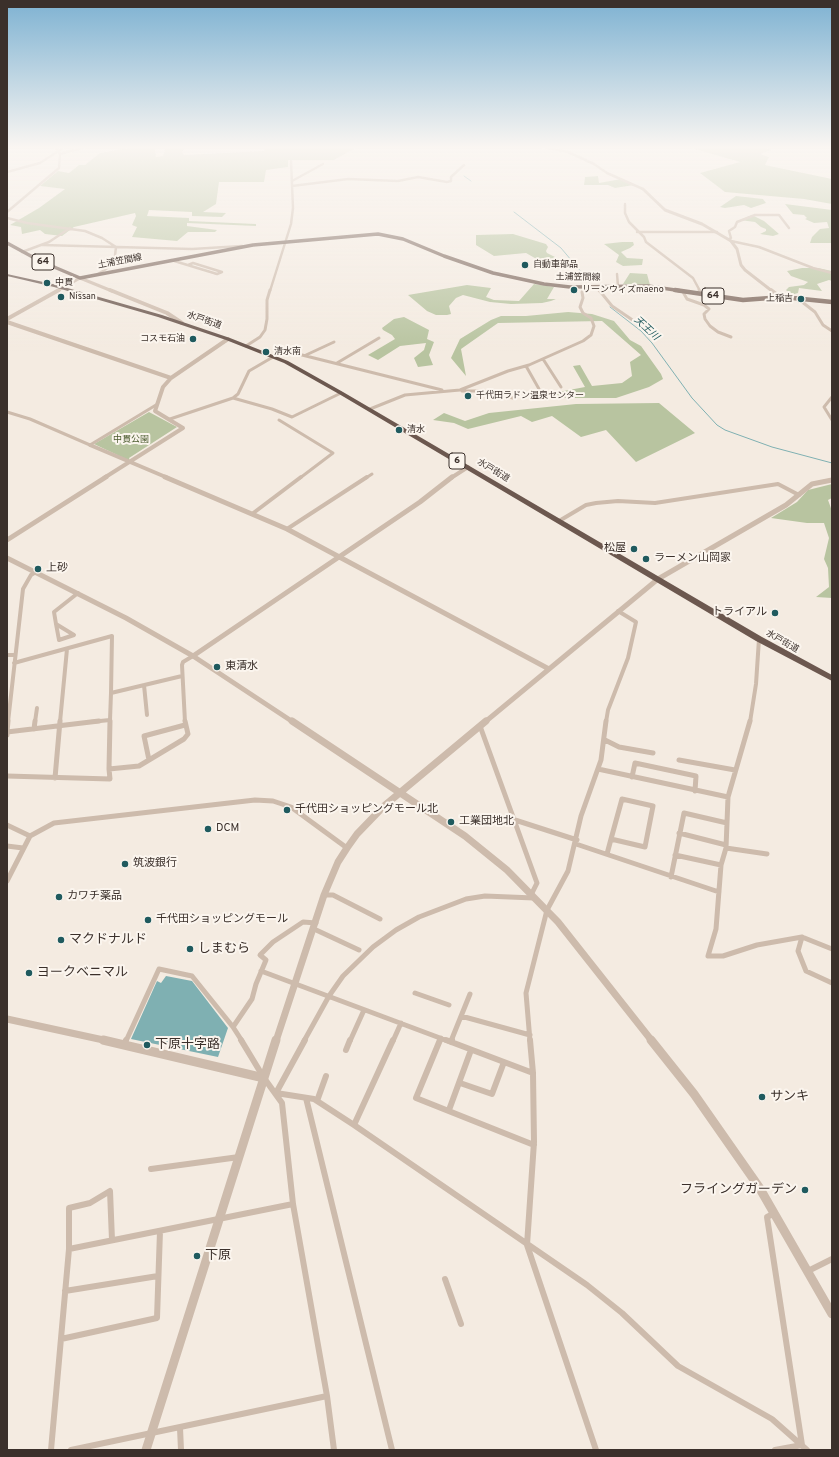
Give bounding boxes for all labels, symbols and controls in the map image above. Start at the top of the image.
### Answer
street label: 土浦笠間線 [97,252,143,272]
road number: 64 [32,254,54,270]
marker: 自動車部品 [520,260,530,270]
place label: 自動車部品 [533,260,578,270]
street label: 土浦笠間線 [555,272,601,284]
marker: 中貫 [42,278,52,288]
place label: 中貫 [55,278,73,288]
marker: リーンウィズmaeno [569,285,579,295]
place label: リーンウィズmaeno [582,285,664,295]
road number: 64 [702,288,724,304]
marker: Nissan [56,292,66,302]
place label: Nissan [69,292,96,302]
place label: 上稲吉 [766,294,793,304]
marker: 上稲吉 [796,294,806,304]
street label: 水戸街道 [185,310,223,332]
water label: 天王川 [631,314,661,344]
place label: コスモ石油 [140,334,185,344]
marker: コスモ石油 [188,334,198,344]
marker: 清水南 [261,347,271,357]
place label: 清水南 [274,347,301,357]
marker: 千代田ラドン温泉センター [463,391,473,401]
place label: 千代田ラドン温泉センター [476,391,584,401]
marker: 清水 [394,425,404,435]
place label: 清水 [407,425,425,435]
park label: 中貫公園 [113,435,149,445]
road number: 6 [449,453,465,469]
street label: 水戸街道 [475,457,511,485]
place label: 松屋 [604,542,626,556]
marker: 松屋 [629,544,639,554]
place label: ラーメン山岡家 [654,552,731,566]
marker: ラーメン山岡家 [641,554,651,564]
place label: 上砂 [46,562,68,576]
marker: 上砂 [33,564,43,574]
place label: トライアル [712,606,767,620]
marker: トライアル [770,608,780,618]
street label: 水戸街道 [764,628,800,656]
place label: 東清水 [225,660,258,674]
marker: 東清水 [212,662,222,672]
place label: 千代田ショッピングモール北 [295,803,438,817]
marker: 千代田ショッピングモール北 [282,805,292,815]
place label: 工業団地北 [459,815,514,829]
marker: 工業団地北 [446,817,456,827]
place label: DCM [216,822,239,836]
marker: DCM [203,824,213,834]
place label: 筑波銀行 [133,857,177,871]
marker: 筑波銀行 [120,859,130,869]
place label: カワチ薬品 [67,890,122,904]
marker: カワチ薬品 [54,892,64,902]
place label: 千代田ショッピングモール [156,913,288,927]
marker: 千代田ショッピングモール [143,915,153,925]
place label: マクドナルド [69,932,147,948]
marker: マクドナルド [56,935,66,945]
place label: しまむら [198,941,250,957]
marker: しまむら [185,944,195,954]
place label: ヨークベニマル [37,965,128,981]
marker: ヨークベニマル [24,968,34,978]
place label: 下原十字路 [155,1037,220,1053]
marker: 下原十字路 [142,1040,152,1050]
place label: サンキ [770,1089,809,1105]
marker: サンキ [757,1092,767,1102]
place label: フライングガーデン [680,1182,797,1198]
marker: フライングガーデン [800,1185,810,1195]
place label: 下原 [205,1248,231,1264]
marker: 下原 [192,1251,202,1261]

